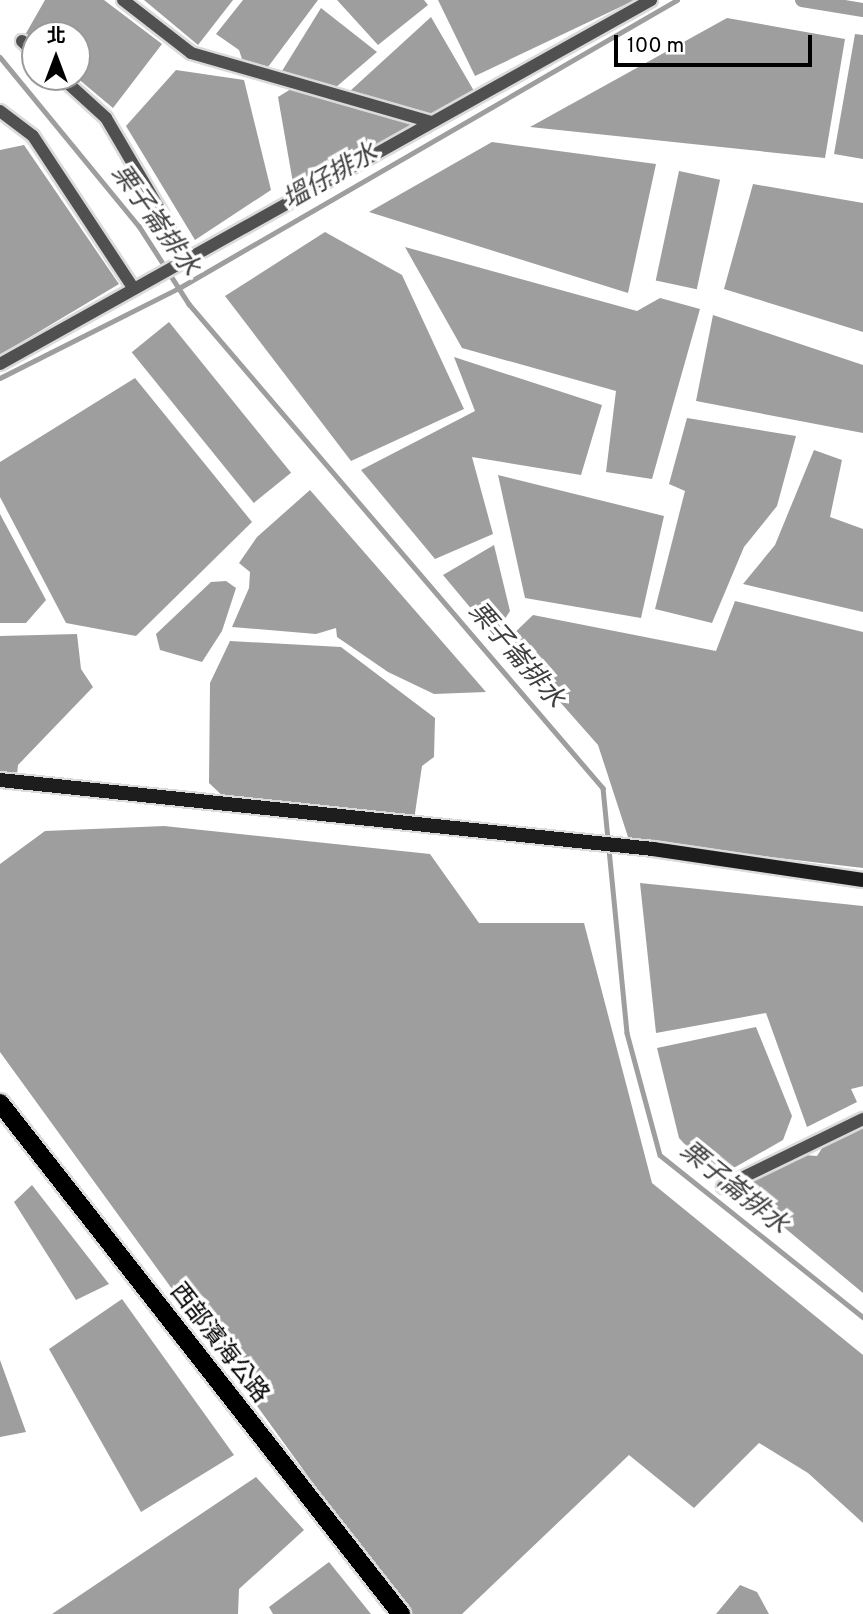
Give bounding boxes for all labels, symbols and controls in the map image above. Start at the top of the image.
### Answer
north arrow [21,21,91,91]
scale bar [618,21,816,65]
text: 北 [46,25,66,49]
text: 100 m [627,33,684,60]
water label: 塭仔排水 [278,138,384,218]
water label: 栗子崙排水 [103,159,205,283]
water label: 栗子崙排水 [461,597,569,715]
water label: 栗子崙排水 [673,1136,793,1242]
street label: 西部濱海公路 [162,1278,274,1410]

